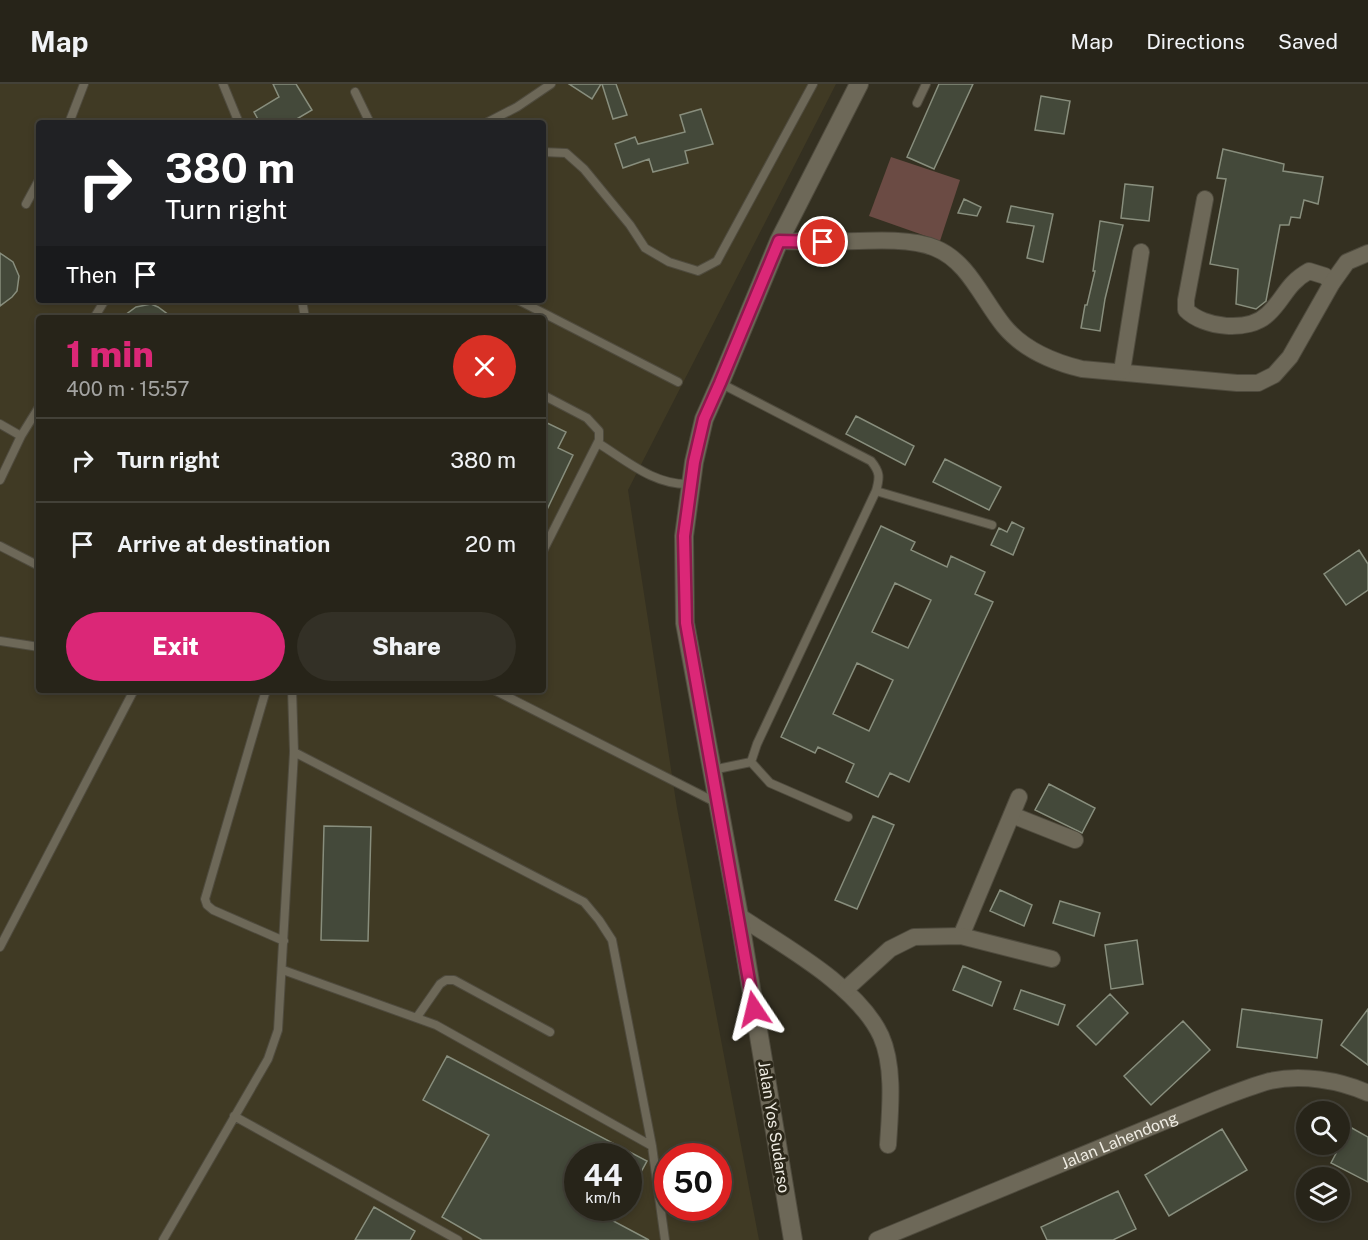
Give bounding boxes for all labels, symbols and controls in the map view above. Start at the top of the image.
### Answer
text: Map [30,25,89,58]
text: Map [1071,29,1113,54]
text: Directions [1146,29,1245,54]
text: Saved [1278,29,1338,54]
text: 380 m [165,143,295,192]
icon: right [66,144,144,222]
text: Turn right [165,193,288,225]
pin [797,216,848,267]
icon: arrive [806,225,839,258]
icon: arrive [129,258,162,291]
text: Then [66,262,117,288]
text: 1 min [66,333,154,375]
button: close [453,335,516,398]
text: 400 m · 15:57 [66,377,190,401]
icon: right [66,444,99,477]
text: Turn right [117,447,220,473]
text: 380 m [450,447,516,473]
icon: arrive [66,528,99,561]
text: Arrive at destination [117,531,330,557]
text: 20 m [465,531,516,557]
button: Exit [66,612,285,681]
button: Share [297,612,516,681]
position arrow [722,977,786,1041]
street label: Jalan Yos Sudarso [754,1060,794,1194]
map controls [1296,1101,1350,1221]
button: search [1296,1101,1350,1155]
street label: Jalan Lahendong [1058,1107,1181,1173]
speed limit sign: 50 [654,1143,732,1221]
text: 44 [583,1157,623,1193]
button: layers [1296,1167,1350,1221]
text: km/h [585,1189,621,1206]

